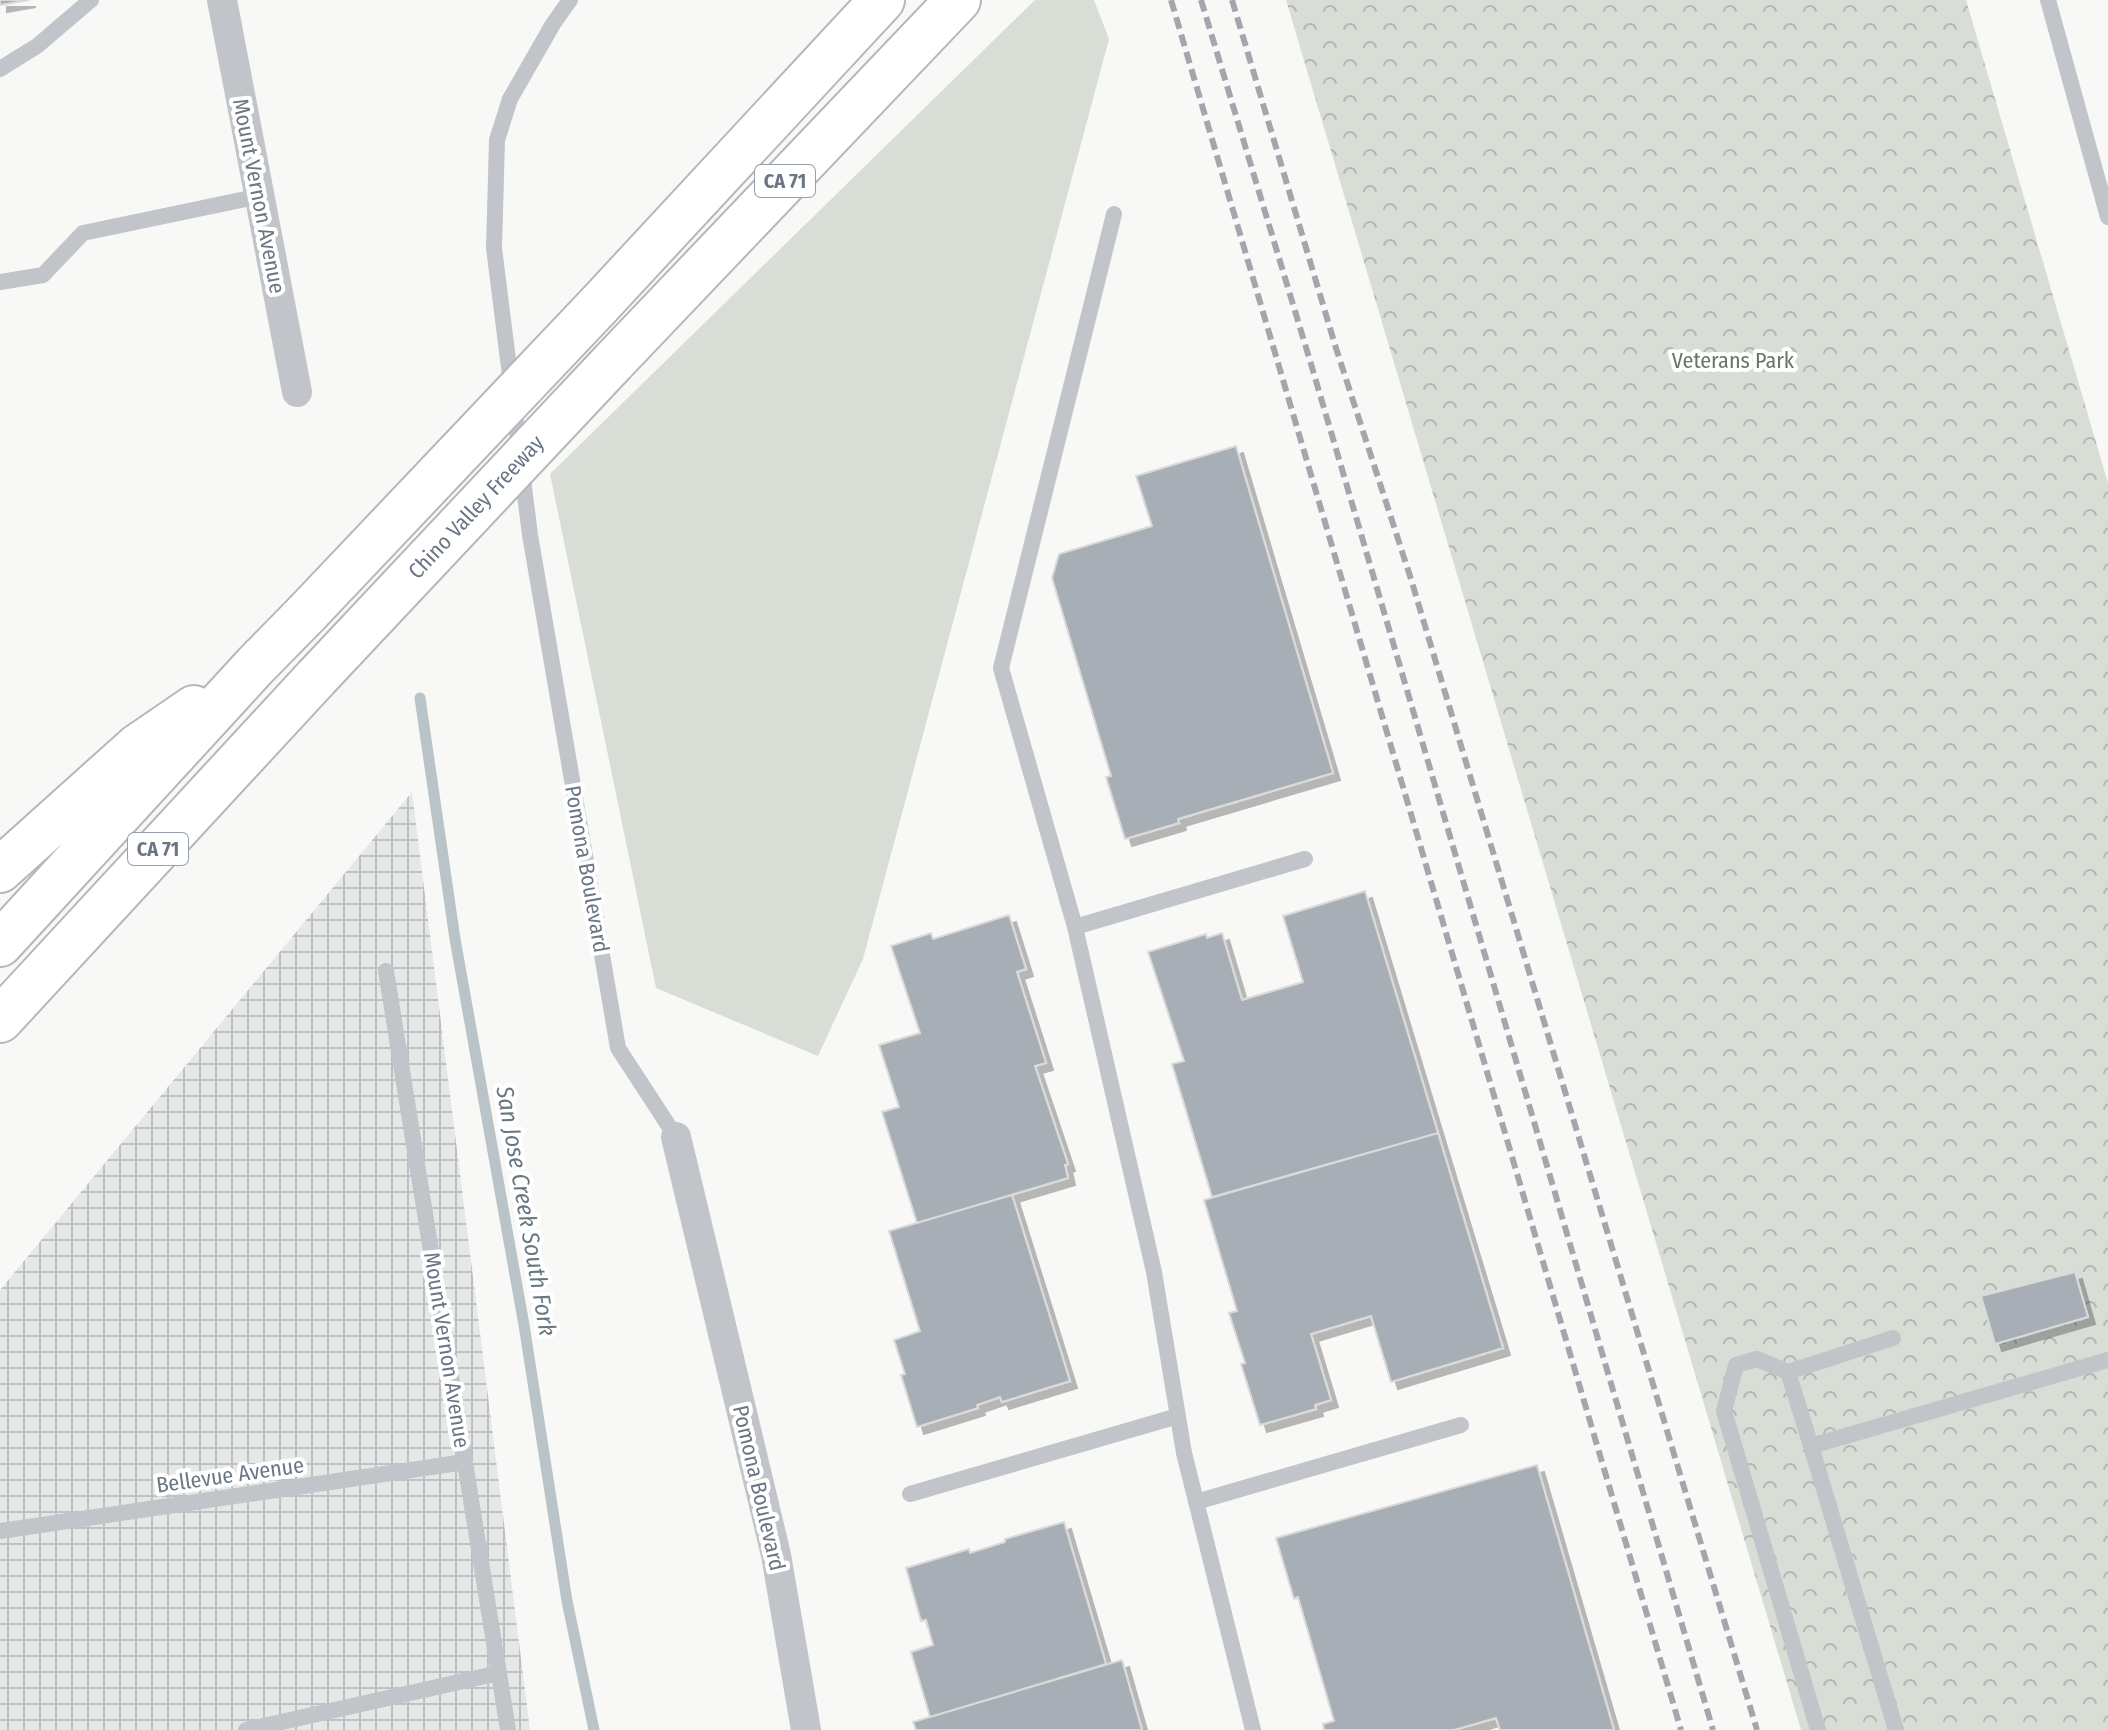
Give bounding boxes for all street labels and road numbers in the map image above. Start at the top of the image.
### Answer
street label: Mount Vernon Avenue [227,96,291,296]
road number: CA 71 [755,165,815,197]
street label: Chino Valley Freeway [402,429,550,584]
street label: Pomona Boulevard [559,783,615,955]
road number: CA 71 [128,833,188,865]
street label: Mount Vernon Avenue [418,1250,476,1450]
street label: Pomona Boulevard [727,1403,791,1573]
street label: Bellevue Avenue [155,1451,305,1499]

